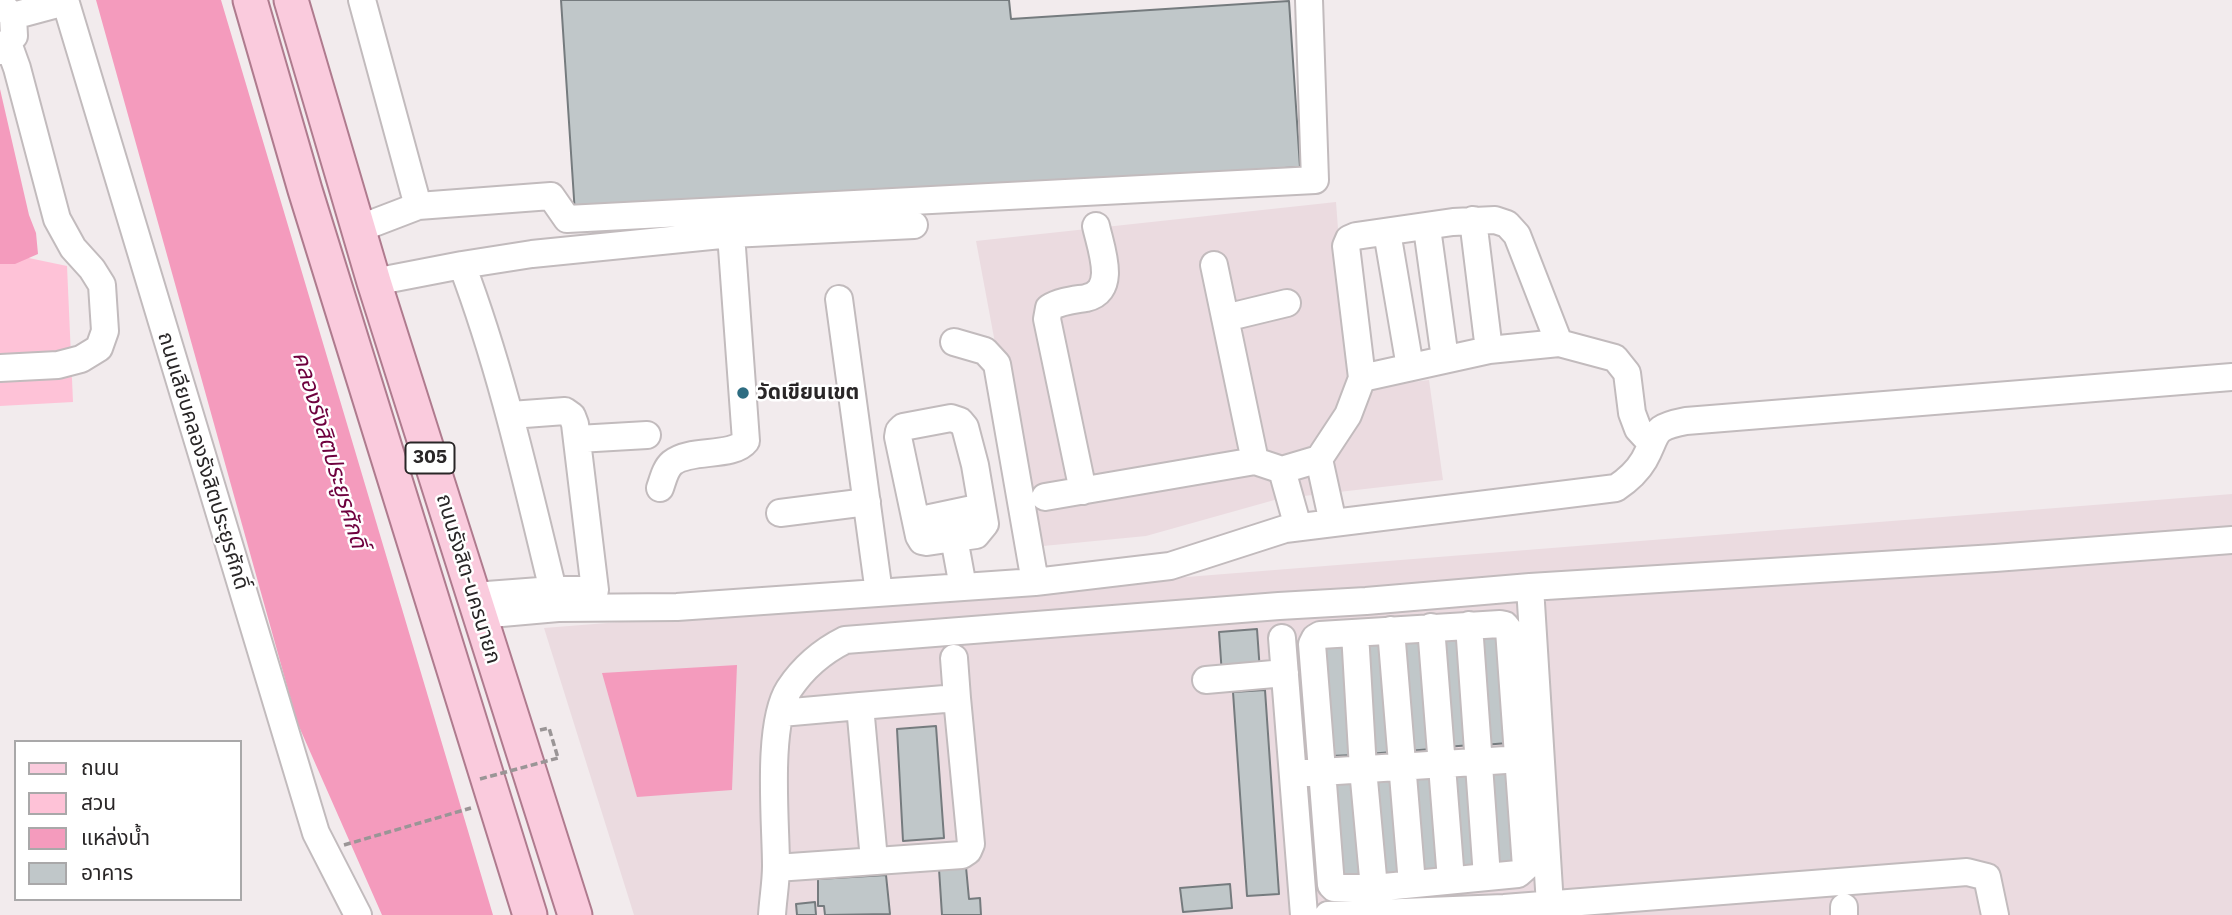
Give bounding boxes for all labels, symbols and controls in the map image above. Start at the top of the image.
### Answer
street label: ถนนเลียบคลองรังสิตประยูรศักดิ์ [152,329,254,593]
water label: คลองรังสิตประยูรศักดิ์ [286,348,372,552]
place label: วัดเขียนเขต [757,380,859,406]
marker: วัดเขียนเขต [735,385,751,401]
road number: 305 [406,442,454,474]
street label: ถนนรังสิต-นครนายก [430,491,506,667]
legend [14,740,242,901]
text: ถนน [81,753,119,781]
text: สวน [81,788,116,816]
text: แหล่งน้ำ [81,823,150,851]
text: อาคาร [81,858,133,886]

